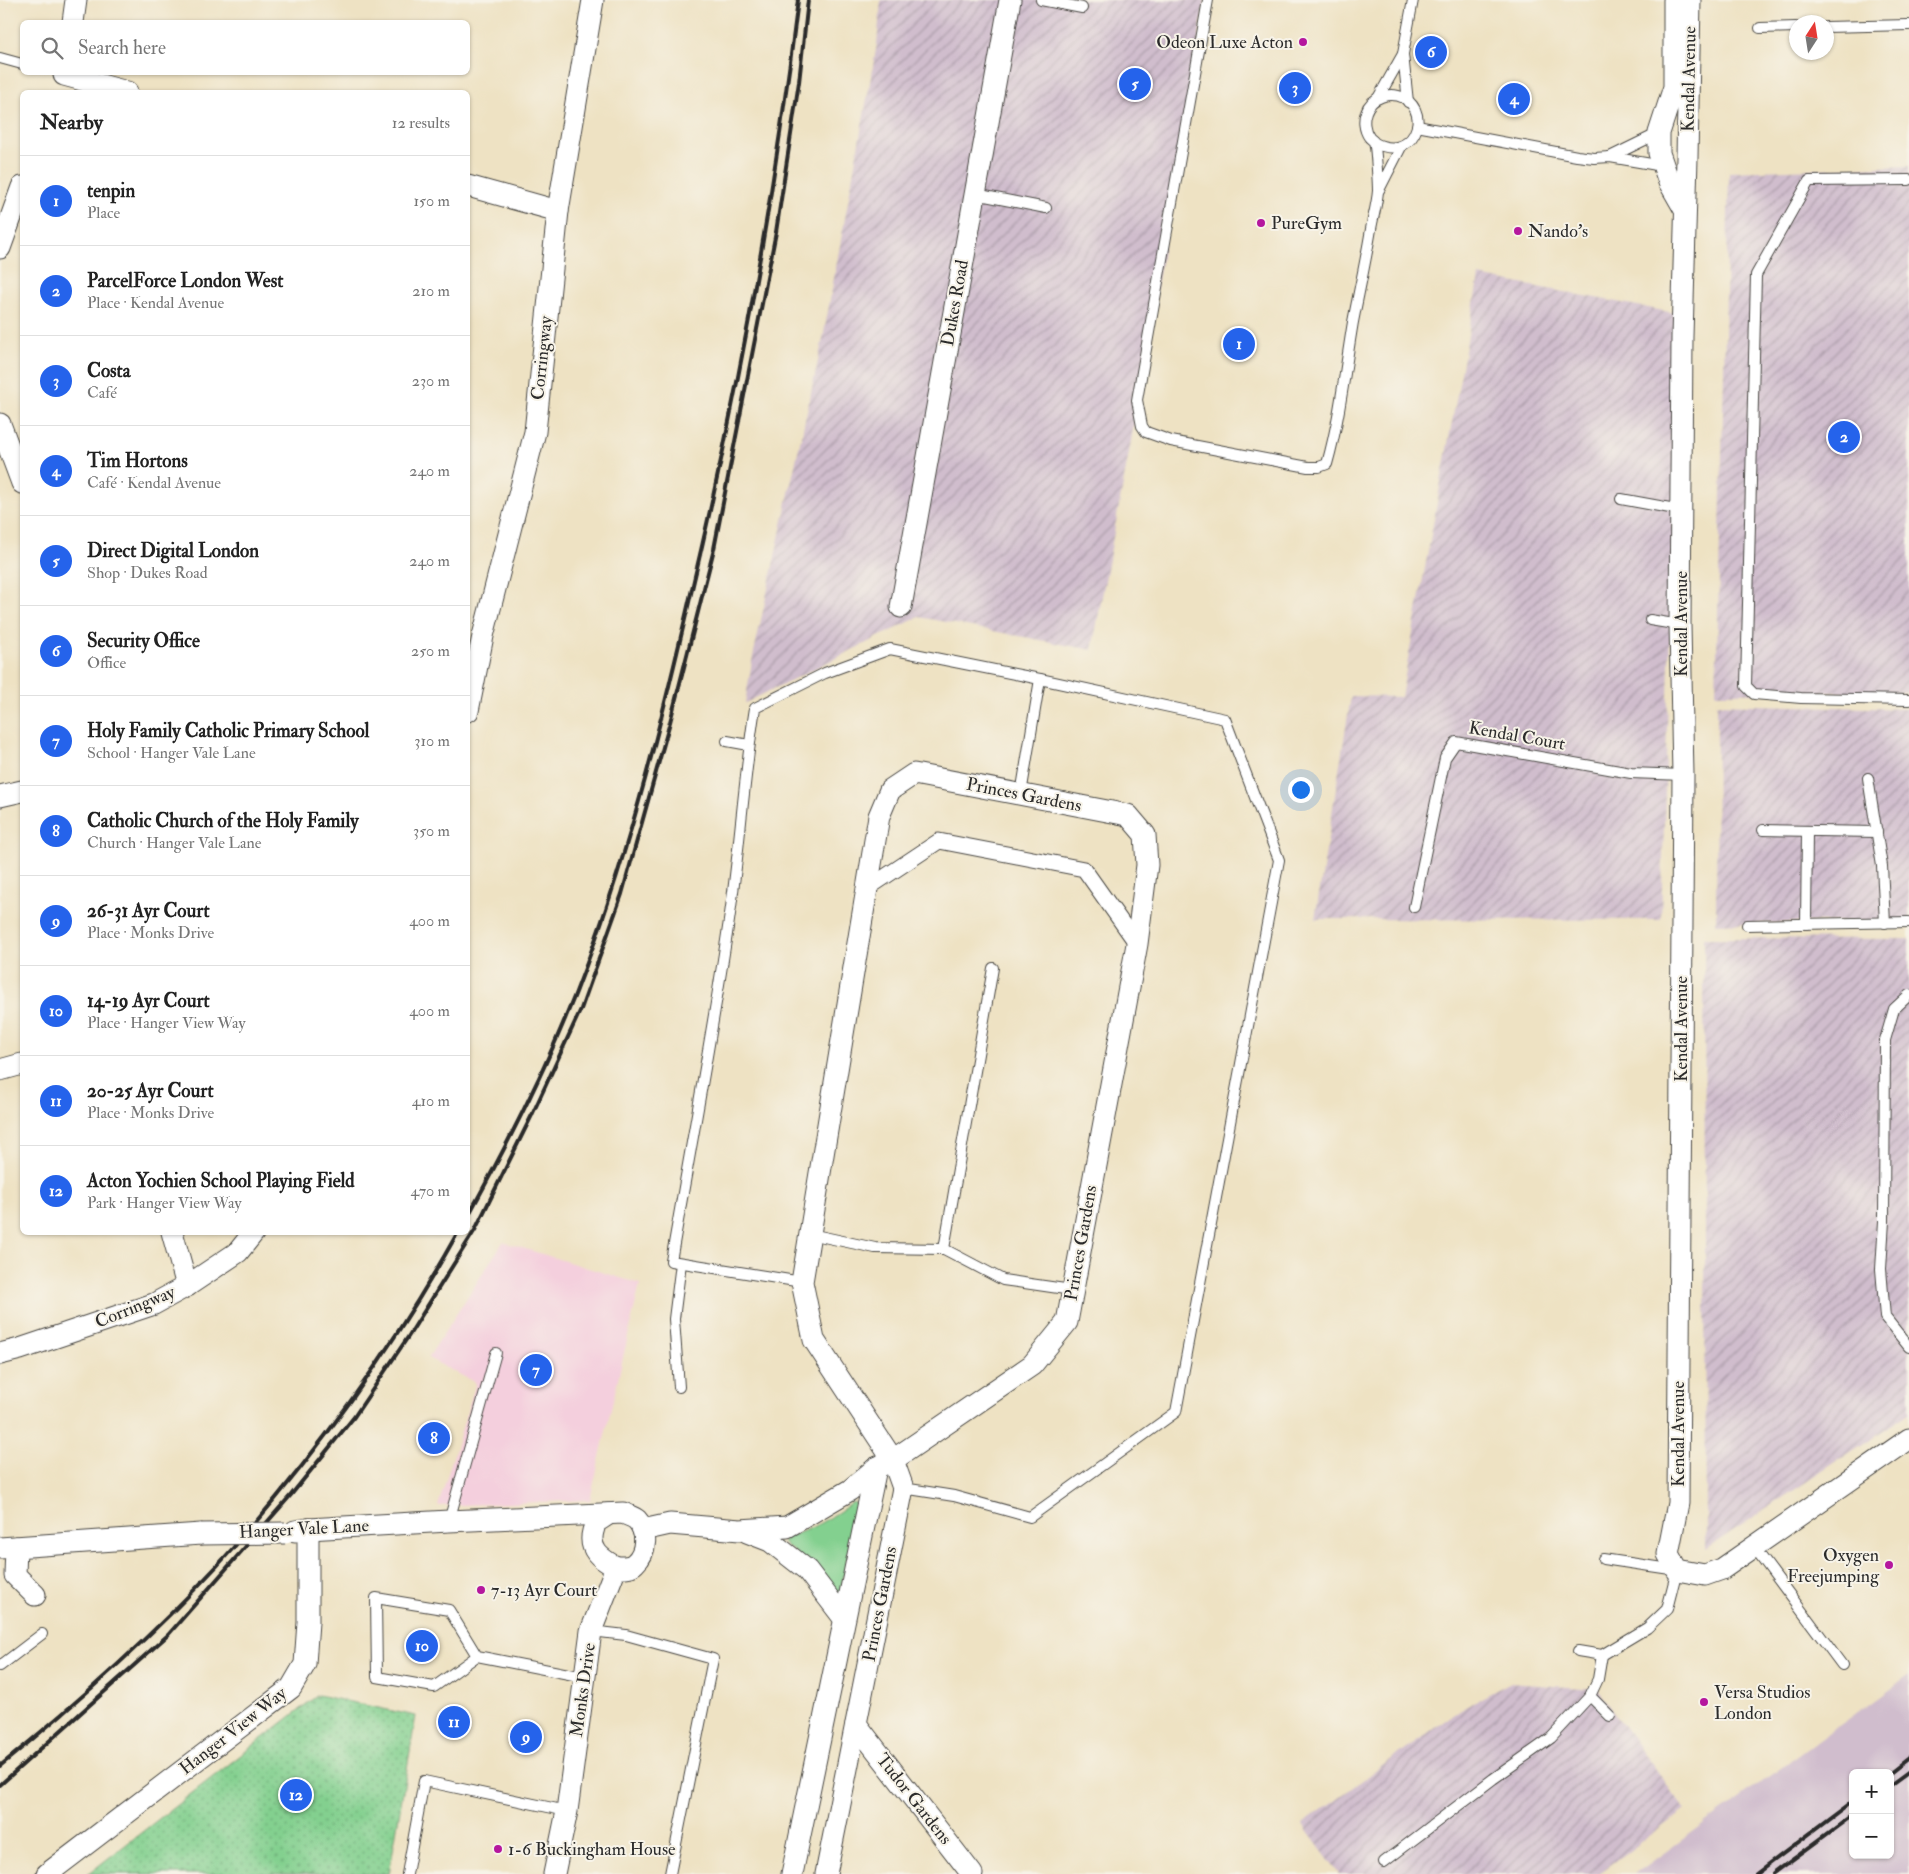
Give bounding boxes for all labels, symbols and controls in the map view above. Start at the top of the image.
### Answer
north arrow [1789,15,1834,60]
search box [20,20,470,75]
street label: Kendal Avenue [1677,25,1701,132]
place label: Odeon Luxe Acton [1156,31,1293,54]
pin: 6 [1415,33,1447,71]
icon: search [38,34,66,62]
text: Search here [78,36,166,60]
marker: Odeon Luxe Acton [1297,36,1309,48]
pin: 5 [1119,65,1151,103]
pin: 3 [1279,69,1311,107]
pin: 4 [1498,80,1530,118]
text: Nearby [40,109,103,136]
text: 12 results [392,113,450,133]
text: tenpin [87,179,135,203]
text: 1 [53,191,59,211]
text: 150 m [413,191,450,211]
text: Place [87,203,120,223]
place label: PureGym [1271,212,1342,235]
marker: PureGym [1255,217,1267,229]
place label: Nando's [1528,220,1588,243]
marker: Nando's [1512,225,1524,237]
street label: Dukes Road [936,258,974,348]
text: ParcelForce London West [87,269,283,293]
text: 2 [52,281,60,301]
text: 210 m [412,281,450,301]
text: Place · Kendal Avenue [87,293,224,313]
street label: Corringway [526,314,558,401]
pin: 1 [1223,325,1255,363]
text: Costa [87,359,131,383]
text: 3 [53,371,59,391]
text: 230 m [412,371,450,391]
text: Café [87,383,117,403]
pin: 2 [1828,418,1860,456]
text: Tim Hortons [87,449,188,473]
text: 4 [52,461,60,481]
text: 240 m [409,461,450,481]
text: Café · Kendal Avenue [87,473,221,493]
text: Direct Digital London [87,539,259,563]
text: 5 [52,551,60,571]
text: 240 m [409,551,450,571]
text: Shop · Dukes Road [87,563,208,583]
street label: Kendal Avenue [1670,571,1693,677]
text: Security Office [87,629,200,653]
text: 6 [52,641,60,661]
text: 250 m [411,641,450,661]
text: Office [87,653,126,673]
street label: Kendal Court [1467,716,1567,756]
text: Holy Family Catholic Primary School [87,719,369,743]
text: 7 [52,731,60,751]
text: 310 m [414,731,450,751]
text: School · Hanger Vale Lane [87,743,256,763]
street label: Princes Gardens [964,773,1084,817]
your location [1288,777,1314,803]
text: Catholic Church of the Holy Family [87,809,359,833]
text: 8 [52,821,60,841]
text: 350 m [413,821,450,841]
text: Church · Hanger Vale Lane [87,833,261,853]
text: 26-31 Ayr Court [87,899,210,923]
text: 9 [52,911,60,931]
text: 400 m [409,911,450,931]
text: Place · Monks Drive [87,923,214,943]
street label: Kendal Avenue [1670,976,1693,1082]
text: 14-19 Ayr Court [87,989,210,1013]
text: 10 [49,1001,63,1021]
text: 400 m [409,1001,450,1021]
text: Place · Hanger View Way [87,1013,246,1033]
text: 20-25 Ayr Court [87,1079,214,1103]
text: 11 [50,1091,62,1111]
text: 410 m [412,1091,450,1111]
text: Place · Monks Drive [87,1103,214,1123]
text: Acton Yochien School Playing Field [87,1169,355,1193]
text: 12 [49,1181,63,1201]
text: 470 m [410,1181,450,1201]
street label: Princes Gardens [1060,1183,1102,1303]
text: Park · Hanger View Way [87,1193,242,1213]
street label: Corringway [92,1280,179,1333]
pin: 7 [520,1351,552,1389]
street label: Kendal Avenue [1667,1381,1690,1487]
pin: 8 [418,1419,450,1457]
street label: Hanger Vale Lane [238,1514,370,1544]
street label: Princes Gardens [858,1544,902,1664]
place label: Oxygen Freejumping [1787,1544,1880,1588]
marker: Oxygen Freejumping [1883,1559,1895,1571]
place label: 7-13 Ayr Court [491,1579,597,1602]
marker: 7-13 Ayr Court [475,1584,487,1596]
pin: 10 [406,1627,438,1665]
street label: Monks Drive [565,1641,601,1738]
street label: Hanger View Way [175,1681,292,1780]
place label: Versa Studios London [1714,1681,1810,1725]
marker: Versa Studios London [1698,1696,1710,1708]
pin: 11 [438,1703,470,1741]
pin: 9 [510,1718,542,1756]
street label: Tudor Gardens [871,1749,957,1849]
map controls [1849,1769,1894,1859]
button: + [1849,1769,1894,1814]
pin: 12 [280,1776,312,1814]
button: − [1849,1814,1894,1859]
place label: 1-6 Buckingham House [508,1838,676,1861]
marker: 1-6 Buckingham House [492,1843,504,1855]

